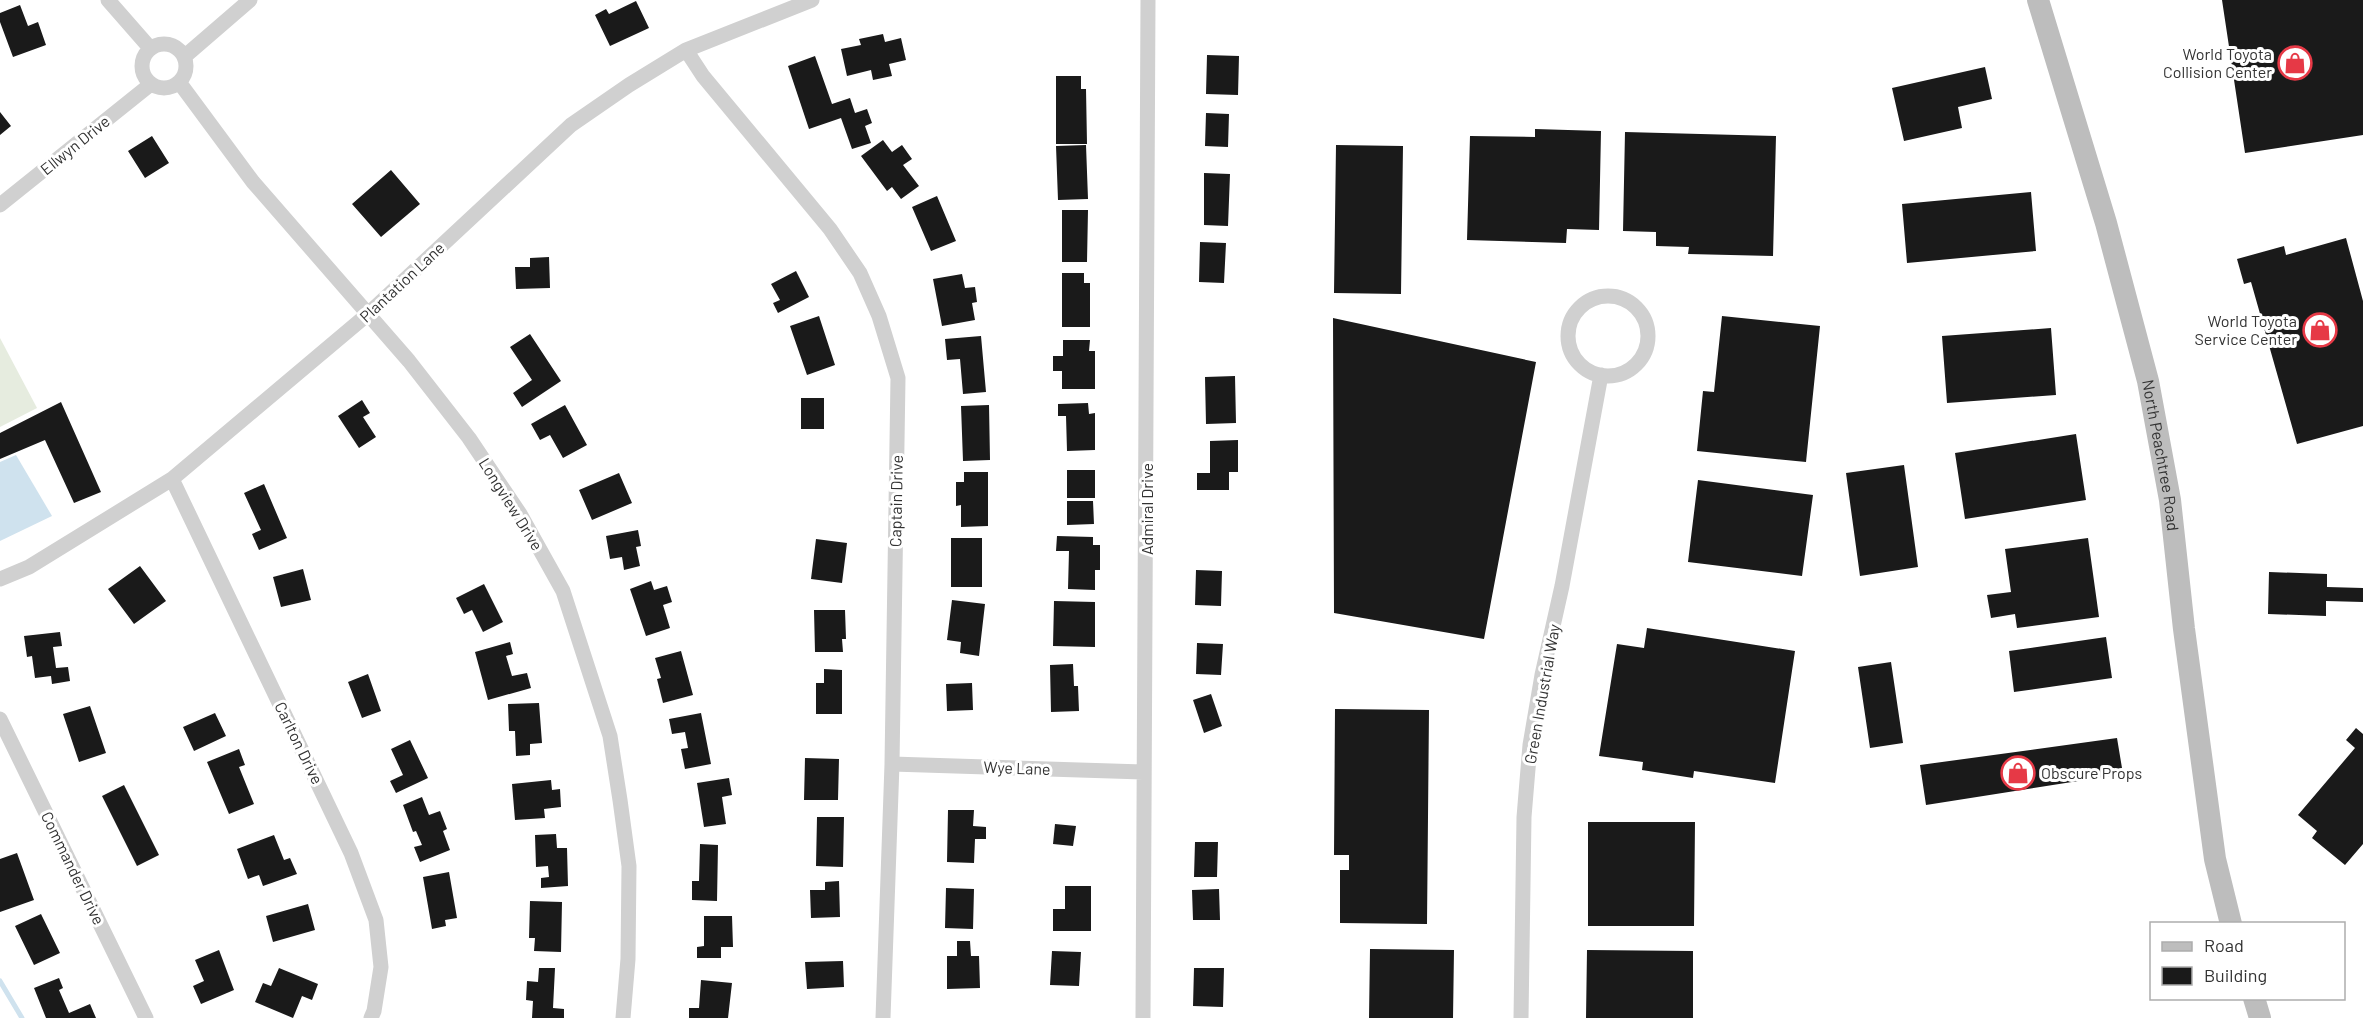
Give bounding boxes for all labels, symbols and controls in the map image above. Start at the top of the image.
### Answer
place label: World Toyota Collision Center [2163,44,2272,81]
shop icon: World Toyota Collision Center [2277,45,2313,81]
street label: Ellwyn Drive [36,111,113,178]
street label: Plantation Lane [355,238,448,326]
place label: World Toyota Service Center [2194,311,2297,348]
shop icon: World Toyota Service Center [2302,312,2338,348]
street label: North Peachtree Road [2139,378,2183,532]
street label: Longview Drive [475,454,547,553]
street label: Captain Drive [885,455,906,547]
street label: Admiral Drive [1137,463,1156,555]
street label: Green Industrial Way [1520,622,1563,765]
street label: Carlton Drive [271,699,328,787]
shop icon: Obscure Props [2000,755,2036,791]
street label: Wye Lane [983,757,1051,778]
place label: Obscure Props [2041,763,2142,782]
street label: Commander Drive [38,808,109,927]
legend [2150,922,2345,1000]
text: Road [2204,934,2244,956]
text: Building [2204,964,2267,986]

